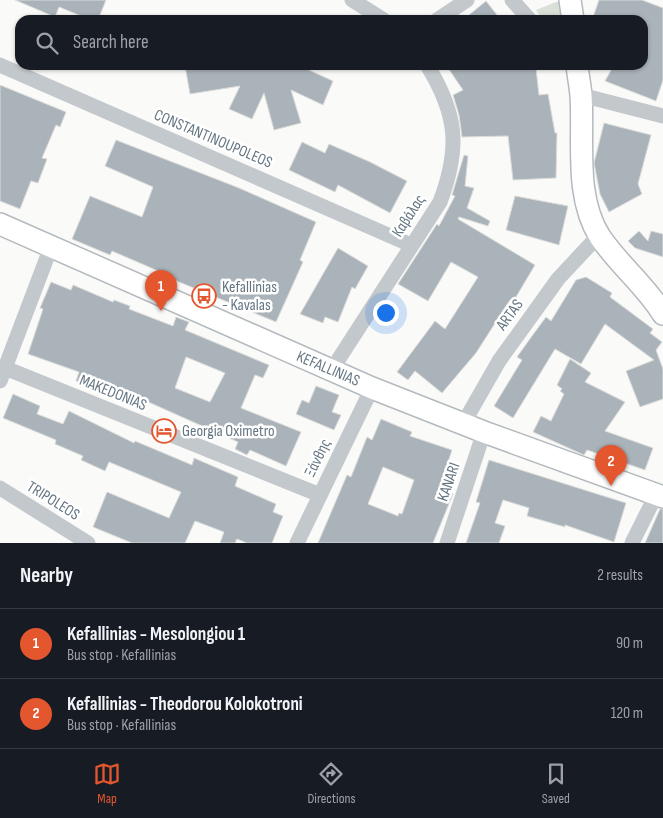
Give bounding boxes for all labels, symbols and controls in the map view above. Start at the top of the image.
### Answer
search box [15,15,648,70]
icon: search [33,29,61,57]
text: Search here [73,31,149,54]
street label: CONSTANTINOUPOLEOS [151,106,275,173]
street label: Καβάλας [388,191,430,241]
pin: 1 [145,270,177,311]
place label: Kefallinias - Kavalas [222,278,277,315]
bus stop icon: Kefallinias - Kavalas [191,283,217,309]
street label: ARTAS [492,296,528,335]
your location [373,300,399,326]
street label: KEFALLINIAS [294,347,363,391]
street label: MAKEDONIAS [77,371,150,415]
hotel icon: Georgia Oximetro [151,418,177,444]
place label: Georgia Oximetro [182,422,275,441]
street label: Ξάνθης [301,436,335,480]
pin: 2 [595,445,627,486]
street label: KANARI [434,460,464,504]
street label: TRIPOLEOS [23,477,83,525]
text: Nearby [20,563,73,588]
text: 2 results [597,566,643,585]
text: Kefallinias - Mesolongiou 1 [67,623,245,646]
text: 1 [33,634,39,653]
text: 90 m [616,634,643,653]
text: Bus stop · Kefallinias [67,646,176,665]
text: Kefallinias - Theodorou Kolokotroni [67,693,303,716]
text: 2 [32,704,40,723]
text: 120 m [611,704,643,723]
text: Bus stop · Kefallinias [67,716,176,735]
tab: Map [93,760,121,807]
tab: Directions [307,760,356,807]
tab: Saved [542,760,570,807]

